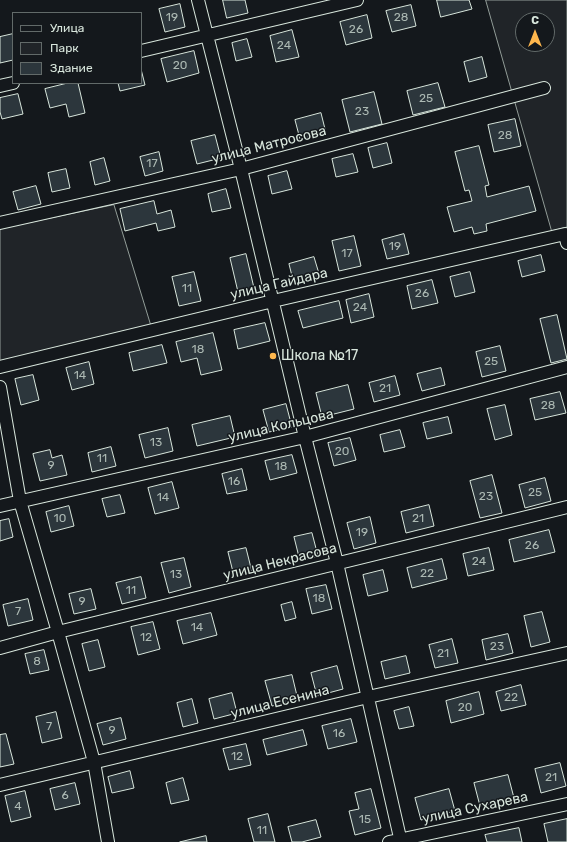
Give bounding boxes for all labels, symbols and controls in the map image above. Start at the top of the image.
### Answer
house number: 19 [166,11,178,25]
house number: 28 [394,11,408,25]
legend [12,12,142,84]
north arrow [515,12,555,52]
text: С [531,14,539,27]
text: Улица [50,21,84,35]
house number: 26 [349,23,363,37]
house number: 24 [277,39,291,53]
text: Парк [50,41,79,55]
house number: 20 [173,59,187,73]
text: Здание [50,61,93,75]
house number: 25 [419,92,433,106]
house number: 23 [355,105,369,119]
street label: улица Матросова [210,123,328,167]
house number: 28 [498,129,512,143]
house number: 17 [146,157,158,171]
house number: 19 [389,240,401,254]
house number: 17 [341,247,353,261]
street label: улица Гайдара [229,265,329,303]
house number: 11 [182,282,192,296]
house number: 26 [415,287,429,301]
house number: 24 [353,301,367,315]
house number: 18 [192,343,204,357]
place label: Школа №17 [281,348,358,364]
marker: Школа №17 [268,351,278,361]
house number: 25 [484,355,498,369]
house number: 14 [74,369,86,383]
house number: 21 [379,382,391,396]
house number: 28 [541,399,555,413]
street label: улица Кольцова [227,406,335,446]
house number: 13 [150,436,162,450]
house number: 20 [335,445,349,459]
house number: 11 [97,452,107,466]
house number: 9 [47,459,55,473]
house number: 18 [275,460,287,474]
house number: 16 [228,475,240,489]
house number: 25 [528,486,542,500]
house number: 23 [479,490,493,504]
house number: 14 [157,491,169,505]
house number: 10 [54,512,66,526]
house number: 21 [412,512,424,526]
house number: 19 [356,526,368,540]
house number: 26 [525,539,539,553]
street label: улица Некрасова [221,540,339,584]
house number: 24 [472,555,486,569]
house number: 22 [420,567,434,581]
house number: 13 [170,568,182,582]
house number: 11 [126,584,136,598]
house number: 18 [313,592,325,606]
house number: 9 [78,595,86,609]
house number: 7 [15,605,21,619]
house number: 14 [191,621,203,635]
house number: 12 [140,631,152,645]
house number: 23 [490,640,504,654]
house number: 21 [437,647,449,661]
house number: 8 [33,655,41,669]
street label: улица Есенина [229,682,331,722]
house number: 22 [504,691,518,705]
house number: 20 [458,701,472,715]
house number: 7 [46,720,52,734]
house number: 9 [108,724,116,738]
house number: 16 [333,727,345,741]
house number: 12 [231,750,243,764]
house number: 21 [545,771,557,785]
house number: 6 [61,789,69,803]
street label: улица Сухарева [421,789,529,827]
house number: 4 [14,800,22,814]
house number: 15 [359,813,371,827]
house number: 11 [257,824,267,838]

